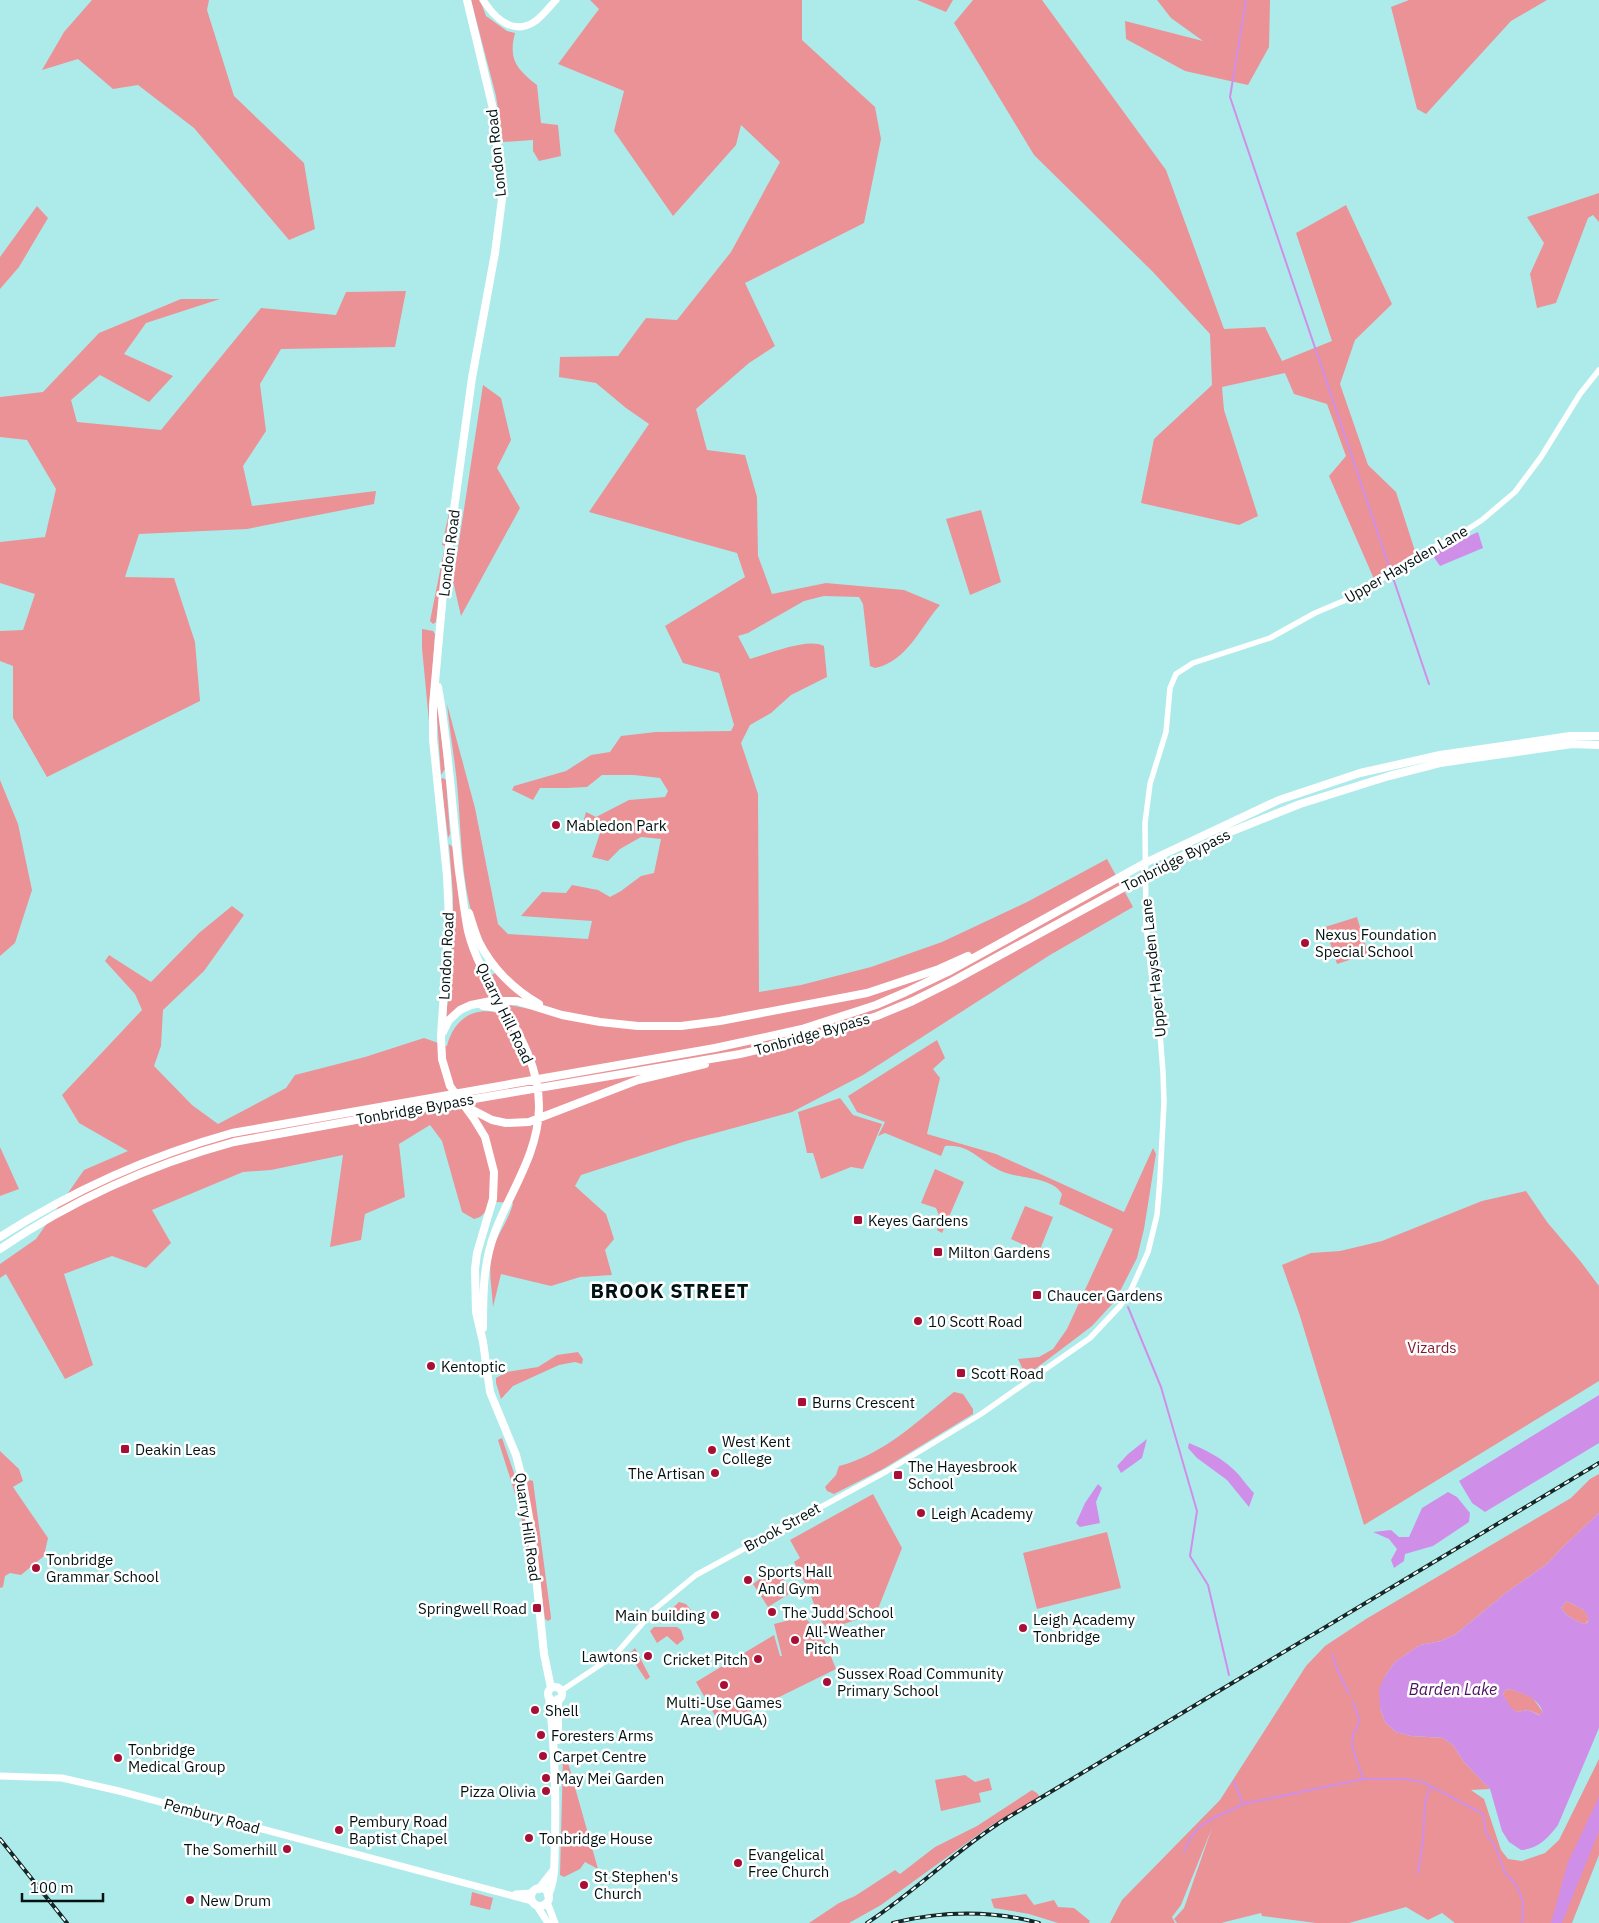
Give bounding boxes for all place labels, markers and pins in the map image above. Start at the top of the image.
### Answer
place label: Mabledon Park [566,816,667,835]
marker: Mabledon Park [550,819,562,831]
place label: Nexus Foundation Special School [1315,925,1437,961]
marker: Nexus Foundation Special School [1299,937,1311,949]
place label: Keyes Gardens [868,1211,968,1230]
marker: Keyes Gardens [852,1214,864,1226]
place label: Milton Gardens [948,1243,1050,1262]
marker: Milton Gardens [932,1246,944,1258]
place label: Chaucer Gardens [1047,1286,1163,1305]
marker: Chaucer Gardens [1031,1289,1043,1301]
place label: 10 Scott Road [928,1312,1023,1331]
marker: 10 Scott Road [912,1315,924,1327]
place label: Kentoptic [441,1357,506,1376]
marker: Kentoptic [425,1360,437,1372]
place label: Scott Road [971,1364,1044,1383]
marker: Scott Road [955,1367,967,1379]
place label: Burns Crescent [812,1393,915,1412]
marker: Burns Crescent [796,1396,808,1408]
place label: West Kent College [722,1432,791,1468]
place label: Deakin Leas [135,1440,216,1459]
marker: Deakin Leas [119,1443,131,1455]
marker: West Kent College [706,1444,718,1456]
place label: The Hayesbrook School [908,1457,1017,1493]
place label: The Artisan [628,1464,705,1483]
marker: The Artisan [709,1467,721,1479]
marker: The Hayesbrook School [892,1469,904,1481]
place label: Leigh Academy [931,1504,1033,1523]
marker: Leigh Academy [915,1507,927,1519]
place label: Tonbridge Grammar School [46,1550,159,1586]
marker: Tonbridge Grammar School [30,1562,42,1574]
place label: Sports Hall And Gym [758,1562,832,1598]
marker: Sports Hall And Gym [742,1574,754,1586]
place label: Springwell Road [418,1599,527,1618]
marker: Springwell Road [531,1602,543,1614]
place label: The Judd School [782,1603,894,1622]
place label: Main building [615,1606,705,1625]
marker: The Judd School [766,1606,778,1618]
marker: Main building [709,1609,721,1621]
place label: Leigh Academy Tonbridge [1033,1610,1135,1646]
place label: All-Weather Pitch [805,1622,886,1658]
marker: Leigh Academy Tonbridge [1017,1622,1029,1634]
marker: All-Weather Pitch [789,1634,801,1646]
place label: Lawtons [582,1647,638,1666]
marker: Lawtons [642,1650,654,1662]
place label: Cricket Pitch [663,1650,748,1669]
marker: Cricket Pitch [752,1653,764,1665]
place label: Sussex Road Community Primary School [837,1664,1004,1700]
marker: Sussex Road Community Primary School [821,1676,833,1688]
marker: Multi-Use Games Area (MUGA) [718,1679,730,1691]
place label: Multi-Use Games Area (MUGA) [666,1693,782,1729]
place label: Shell [545,1701,579,1720]
marker: Shell [529,1704,541,1716]
place label: Foresters Arms [551,1726,654,1745]
marker: Foresters Arms [535,1729,547,1741]
place label: Tonbridge Medical Group [128,1740,226,1776]
place label: Carpet Centre [553,1747,647,1766]
marker: Carpet Centre [537,1750,549,1762]
marker: Tonbridge Medical Group [112,1752,124,1764]
place label: May Mei Garden [556,1769,664,1788]
marker: May Mei Garden [540,1772,552,1784]
place label: Pizza Olivia [460,1782,536,1801]
marker: Pizza Olivia [540,1785,552,1797]
place label: Pembury Road Baptist Chapel [349,1812,448,1848]
marker: Pembury Road Baptist Chapel [333,1824,345,1836]
place label: Tonbridge House [539,1829,653,1848]
marker: Tonbridge House [523,1832,535,1844]
place label: The Somerhill [184,1840,277,1859]
marker: The Somerhill [281,1843,293,1855]
place label: Evangelical Free Church [748,1845,829,1881]
marker: Evangelical Free Church [732,1857,744,1869]
place label: St Stephen's Church [594,1867,678,1903]
marker: St Stephen's Church [578,1879,590,1891]
place label: New Drum [200,1891,271,1910]
marker: New Drum [184,1894,196,1906]

